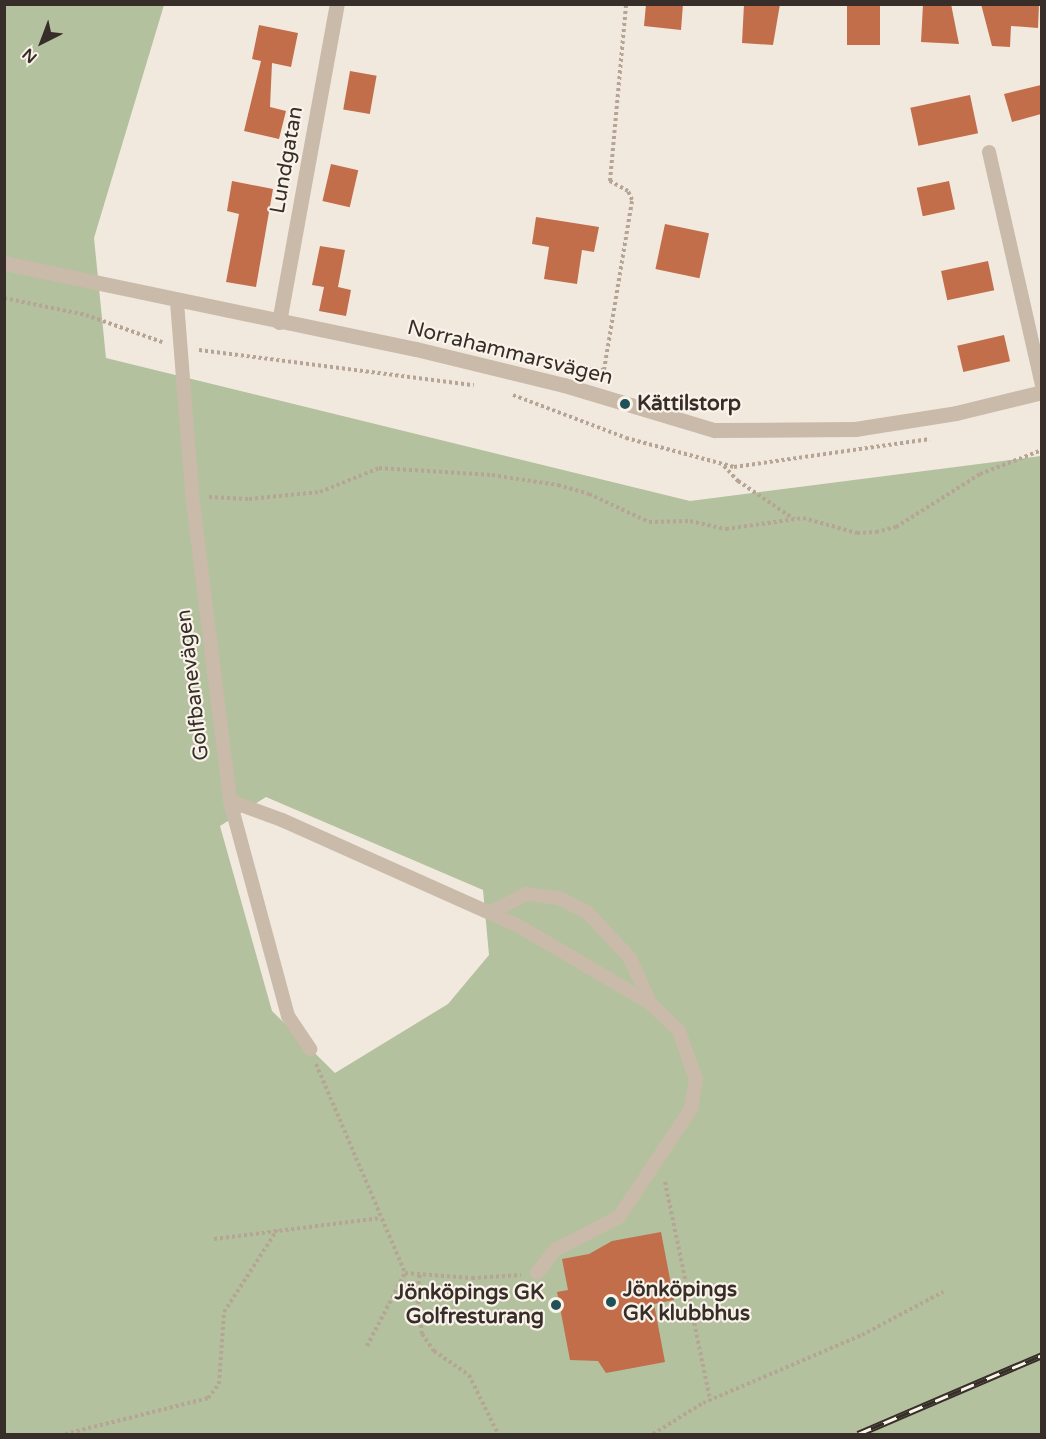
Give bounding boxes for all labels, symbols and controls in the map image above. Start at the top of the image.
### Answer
north arrow [12,12,72,72]
text: N [18,44,41,67]
street label: Lundgatan [265,104,309,216]
street label: Norrahammarsvägen [405,315,615,391]
place label: Kättilstorp [637,391,741,417]
marker: Kättilstorp [618,397,632,411]
street label: Golfbanevägen [171,608,215,762]
place label: Jönköpings GK klubbhus [623,1277,750,1327]
place label: Jönköpings GK Golfresturang [395,1280,544,1330]
marker: Jönköpings GK klubbhus [604,1295,618,1309]
marker: Jönköpings GK Golfresturang [549,1298,563,1312]

